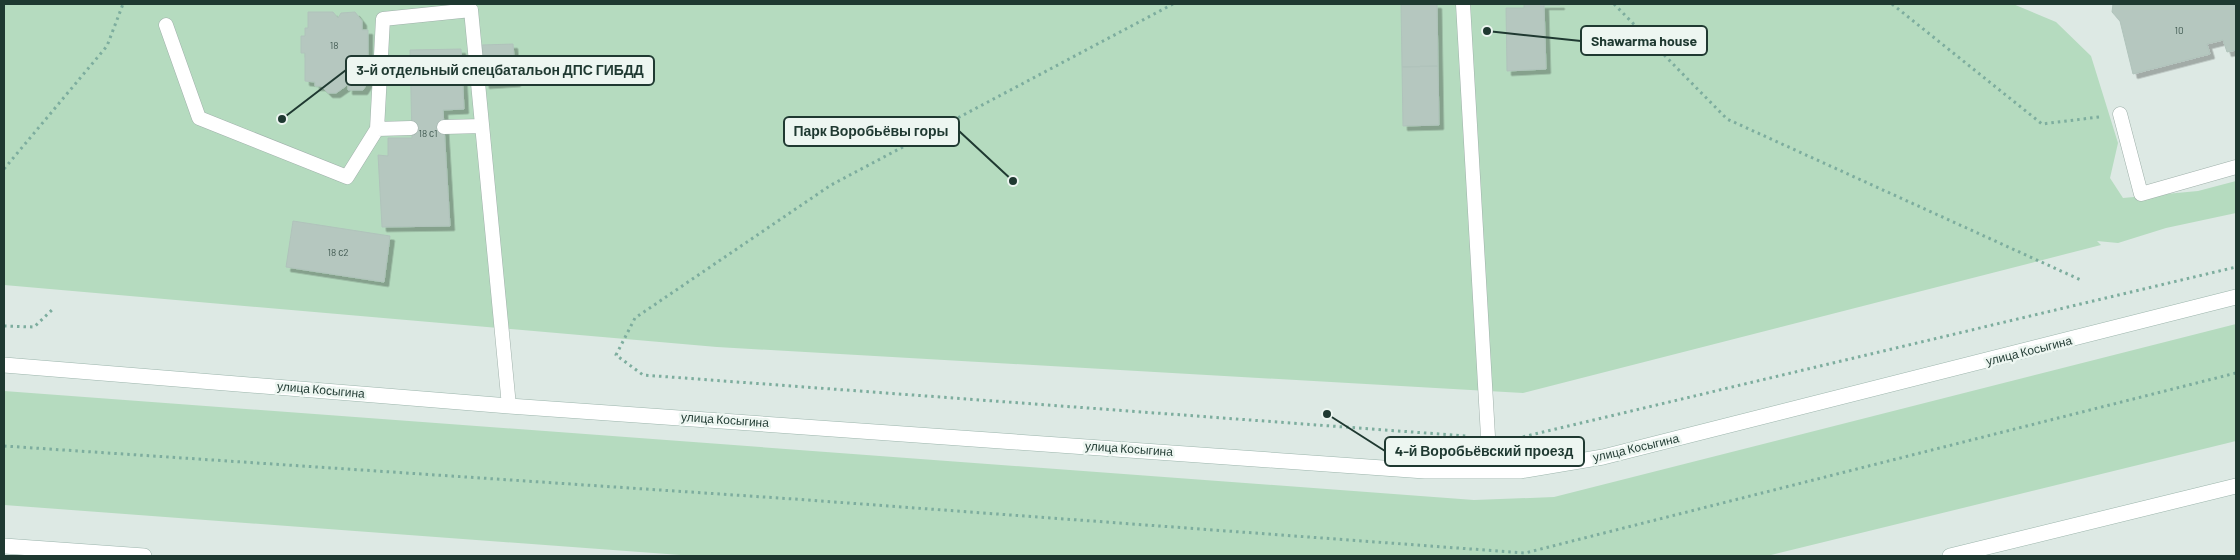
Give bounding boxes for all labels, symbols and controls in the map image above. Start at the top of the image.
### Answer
house number: 10 [2174,24,2184,36]
callout: Shawarma house [1581,26,1707,55]
text: Shawarma house [1591,32,1697,49]
house number: 18 [330,39,338,51]
callout: 3-й отдельный спецбатальон ДПС ГИБДД [346,56,654,85]
text: 3-й отдельный спецбатальон ДПС ГИБДД [356,61,644,78]
callout: Парк Воробьёвы горы [784,117,959,146]
text: Парк Воробьёвы горы [793,122,949,139]
house number: 18 с1 [418,127,438,139]
house number: 18 с2 [327,246,349,258]
street label: улица Косыгина [1984,333,2074,368]
street label: улица Косыгина [277,378,366,401]
street label: улица Косыгина [681,409,770,430]
street label: улица Косыгина [1591,430,1681,465]
callout: 4-й Воробьёвский проезд [1385,437,1584,466]
street label: улица Косыгина [1085,438,1174,459]
text: 4-й Воробьёвский проезд [1395,442,1573,459]

